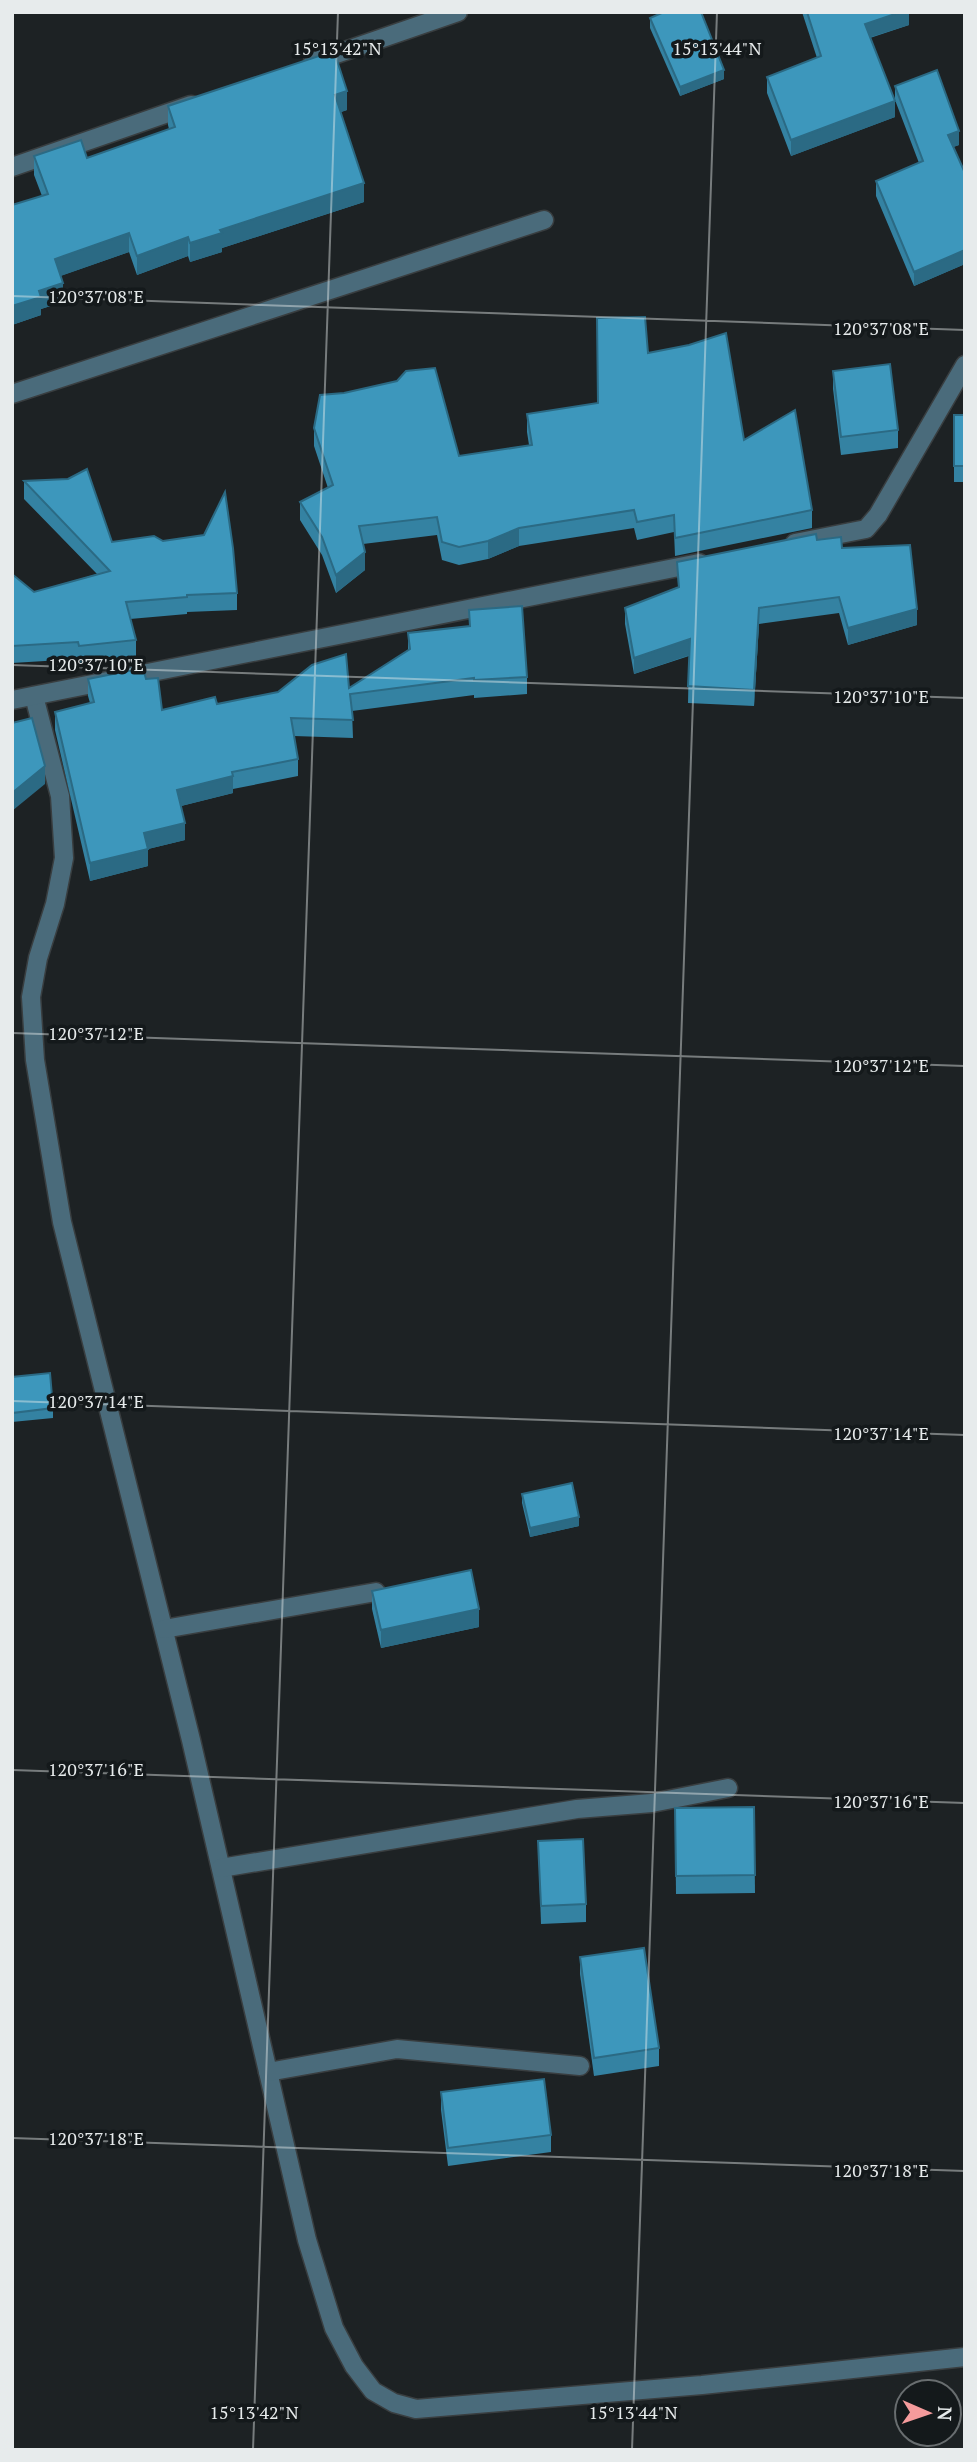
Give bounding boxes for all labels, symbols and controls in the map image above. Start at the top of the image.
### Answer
text: 15°13'42"N [292,36,382,60]
text: 15°13'44"N [672,36,762,60]
text: 120°37'08"E [48,284,144,308]
text: 120°37'08"E [833,316,929,340]
text: 120°37'10"E [48,652,144,676]
text: 120°37'10"E [833,684,929,708]
text: 120°37'12"E [48,1021,144,1045]
text: 120°37'12"E [833,1053,929,1077]
text: 120°37'14"E [48,1389,144,1413]
text: 120°37'14"E [833,1421,929,1445]
text: 120°37'16"E [48,1757,144,1781]
text: 120°37'16"E [833,1789,929,1813]
text: 120°37'18"E [48,2126,144,2150]
text: 120°37'18"E [833,2158,929,2182]
north arrow [893,2378,963,2448]
text: 15°13'42"N [209,2400,299,2424]
text: 15°13'44"N [588,2400,678,2424]
text: N [933,2406,958,2422]

